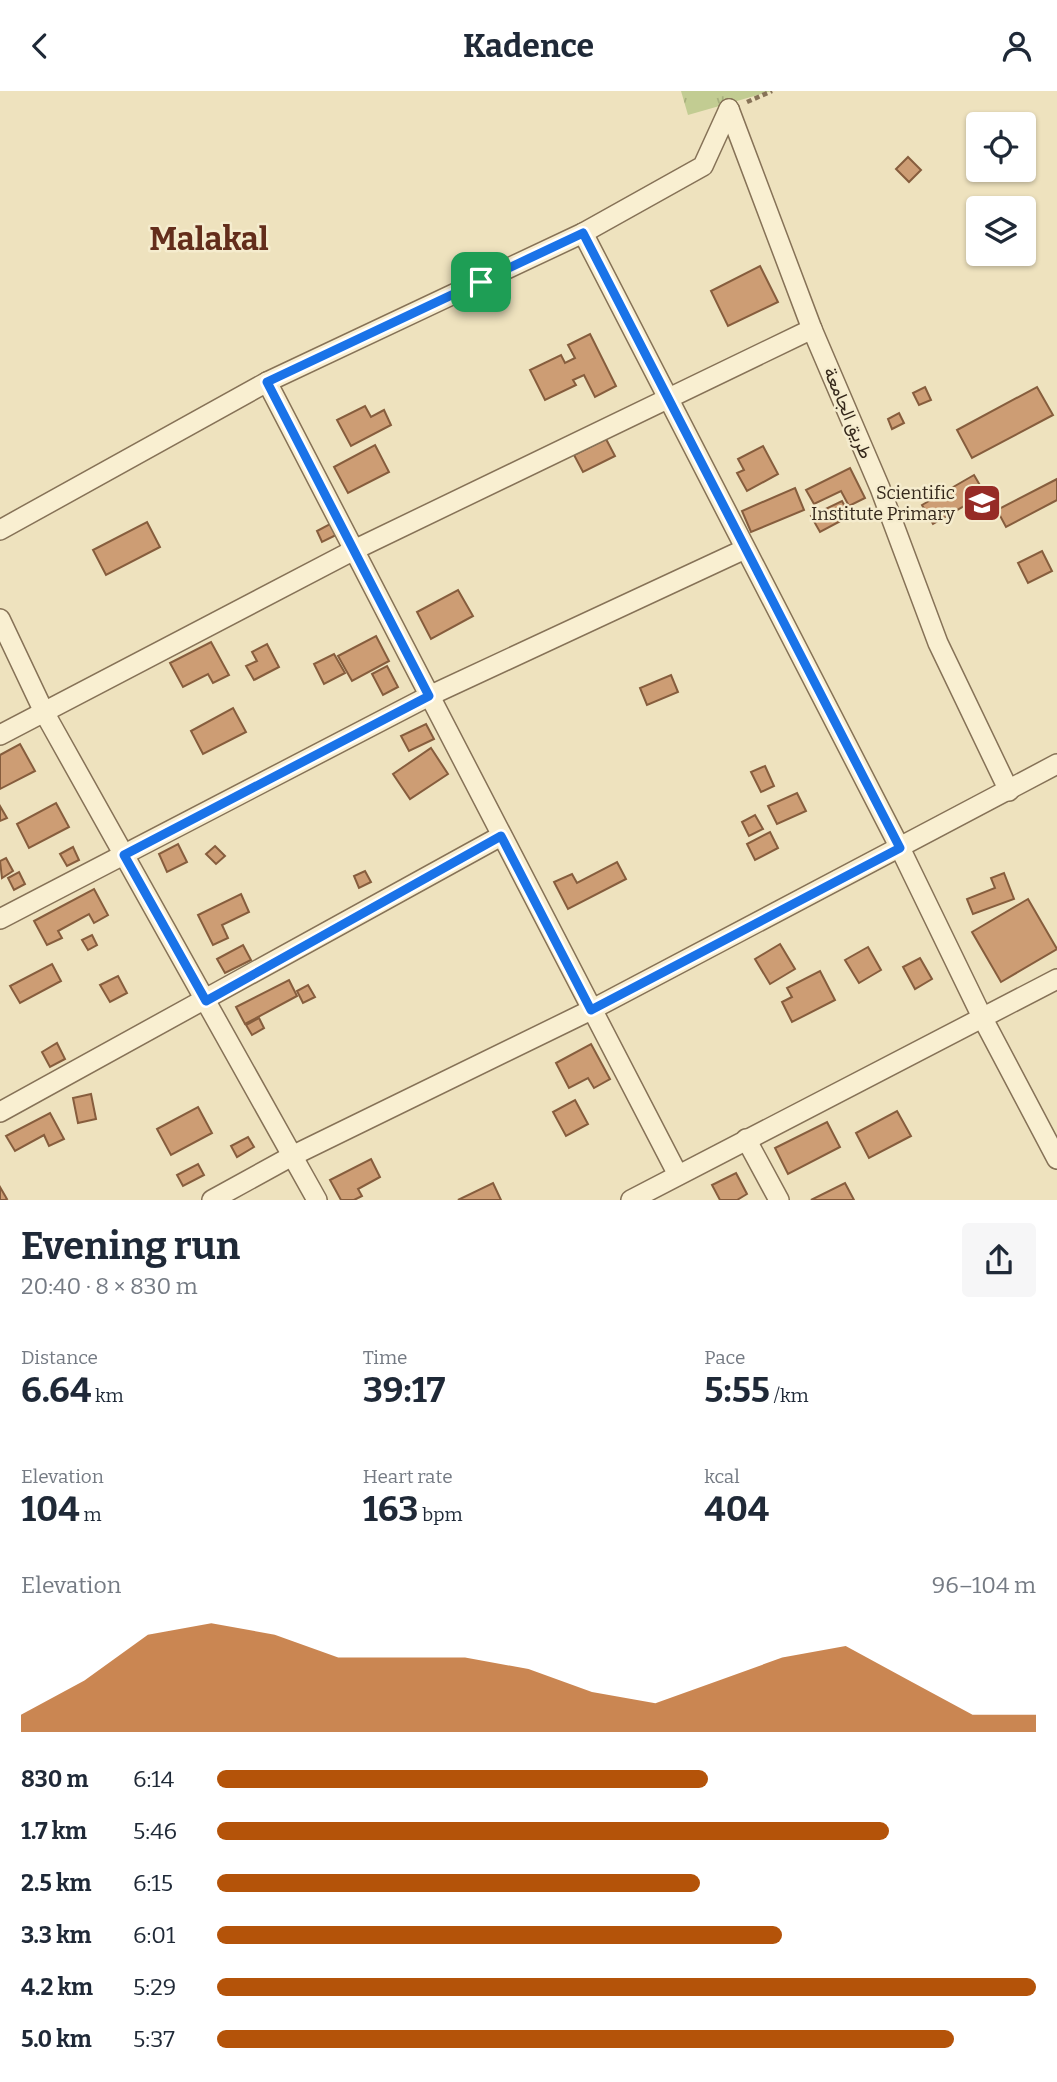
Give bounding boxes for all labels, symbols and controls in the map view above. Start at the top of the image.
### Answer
icon: back [21,27,59,65]
text: Kadence [463,27,594,65]
icon: person [998,27,1036,65]
map controls [966,112,1036,266]
button: locate [966,112,1036,182]
button: layers [966,196,1036,266]
district label: Malakal [149,220,269,258]
pin [451,252,511,312]
icon: arrive [462,263,500,301]
street label: طريق الجامعة [819,364,877,462]
place label: Scientific Institute Primary [811,482,955,525]
school or university icon: Scientific Institute Primary [961,482,1003,524]
text: Evening run [21,1223,240,1269]
button: share [962,1223,1036,1297]
text: 20:40 · 8 × 830 m [21,1272,198,1300]
text: Distance [21,1346,98,1369]
text: Time [363,1346,408,1369]
text: Pace [704,1346,745,1369]
text: 6.64 [21,1369,91,1411]
text: 39:17 [363,1369,445,1411]
text: 5:55 [704,1369,770,1411]
text: km [91,1384,124,1407]
text: /km [770,1384,809,1407]
text: Elevation [21,1465,104,1488]
text: Heart rate [363,1465,453,1488]
text: kcal [704,1465,740,1488]
text: 104 [21,1488,80,1530]
text: 163 [363,1488,418,1530]
text: 404 [704,1488,769,1530]
text: m [80,1503,102,1526]
text: bpm [418,1503,463,1526]
text: Elevation [21,1571,121,1599]
text: 96–104 m [932,1571,1036,1599]
text: 830 m [21,1765,88,1793]
text: 6:14 [133,1765,174,1793]
text: 1.7 km [21,1817,87,1845]
text: 5:46 [133,1817,177,1845]
text: 2.5 km [21,1869,91,1897]
text: 6:15 [133,1869,173,1897]
text: 3.3 km [21,1921,91,1949]
text: 6:01 [133,1921,175,1949]
text: 4.2 km [21,1973,93,2001]
text: 5:29 [133,1973,176,2001]
text: 5.0 km [21,2025,92,2053]
text: 5:37 [133,2025,175,2053]

